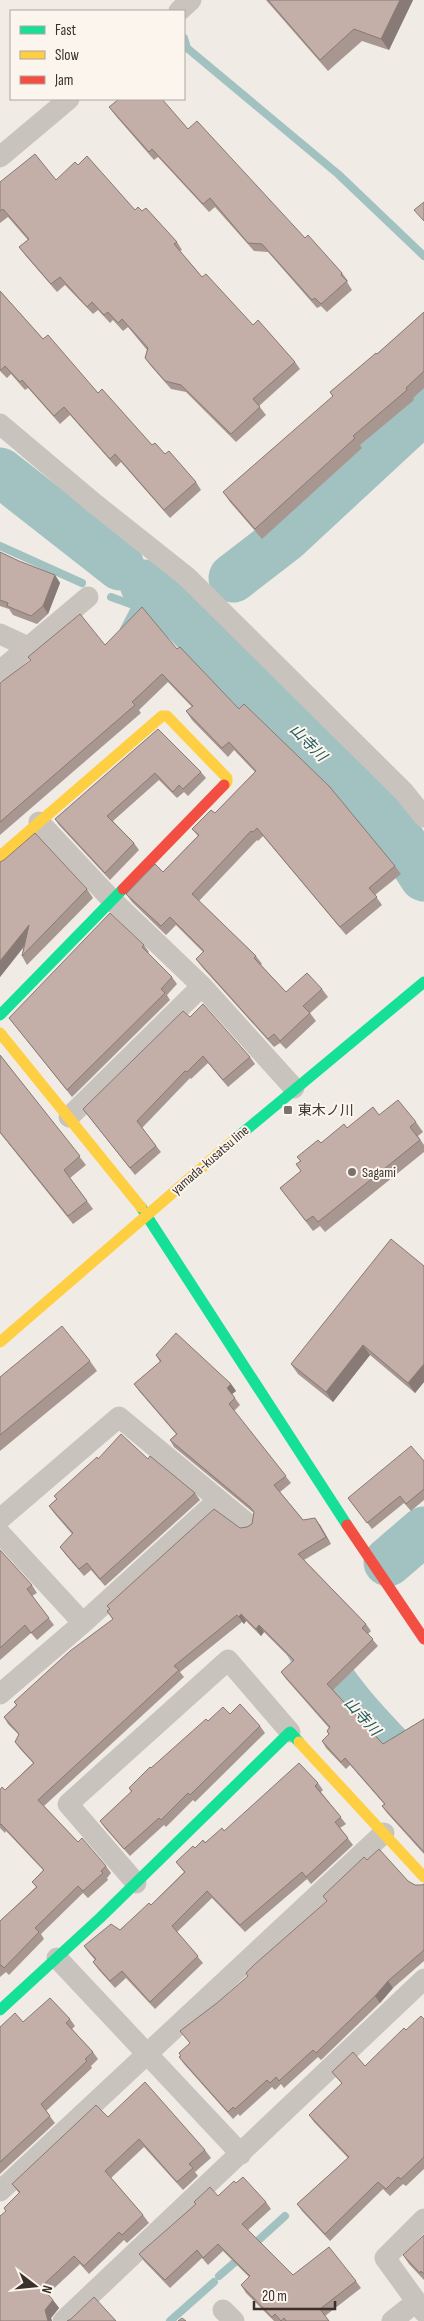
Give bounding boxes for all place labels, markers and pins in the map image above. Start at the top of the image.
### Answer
place label: 東木ノ川 [298,1102,354,1119]
marker: 東木ノ川 [282,1104,294,1116]
place label: Sagami [362,1164,396,1181]
marker: Sagami [346,1166,358,1178]

